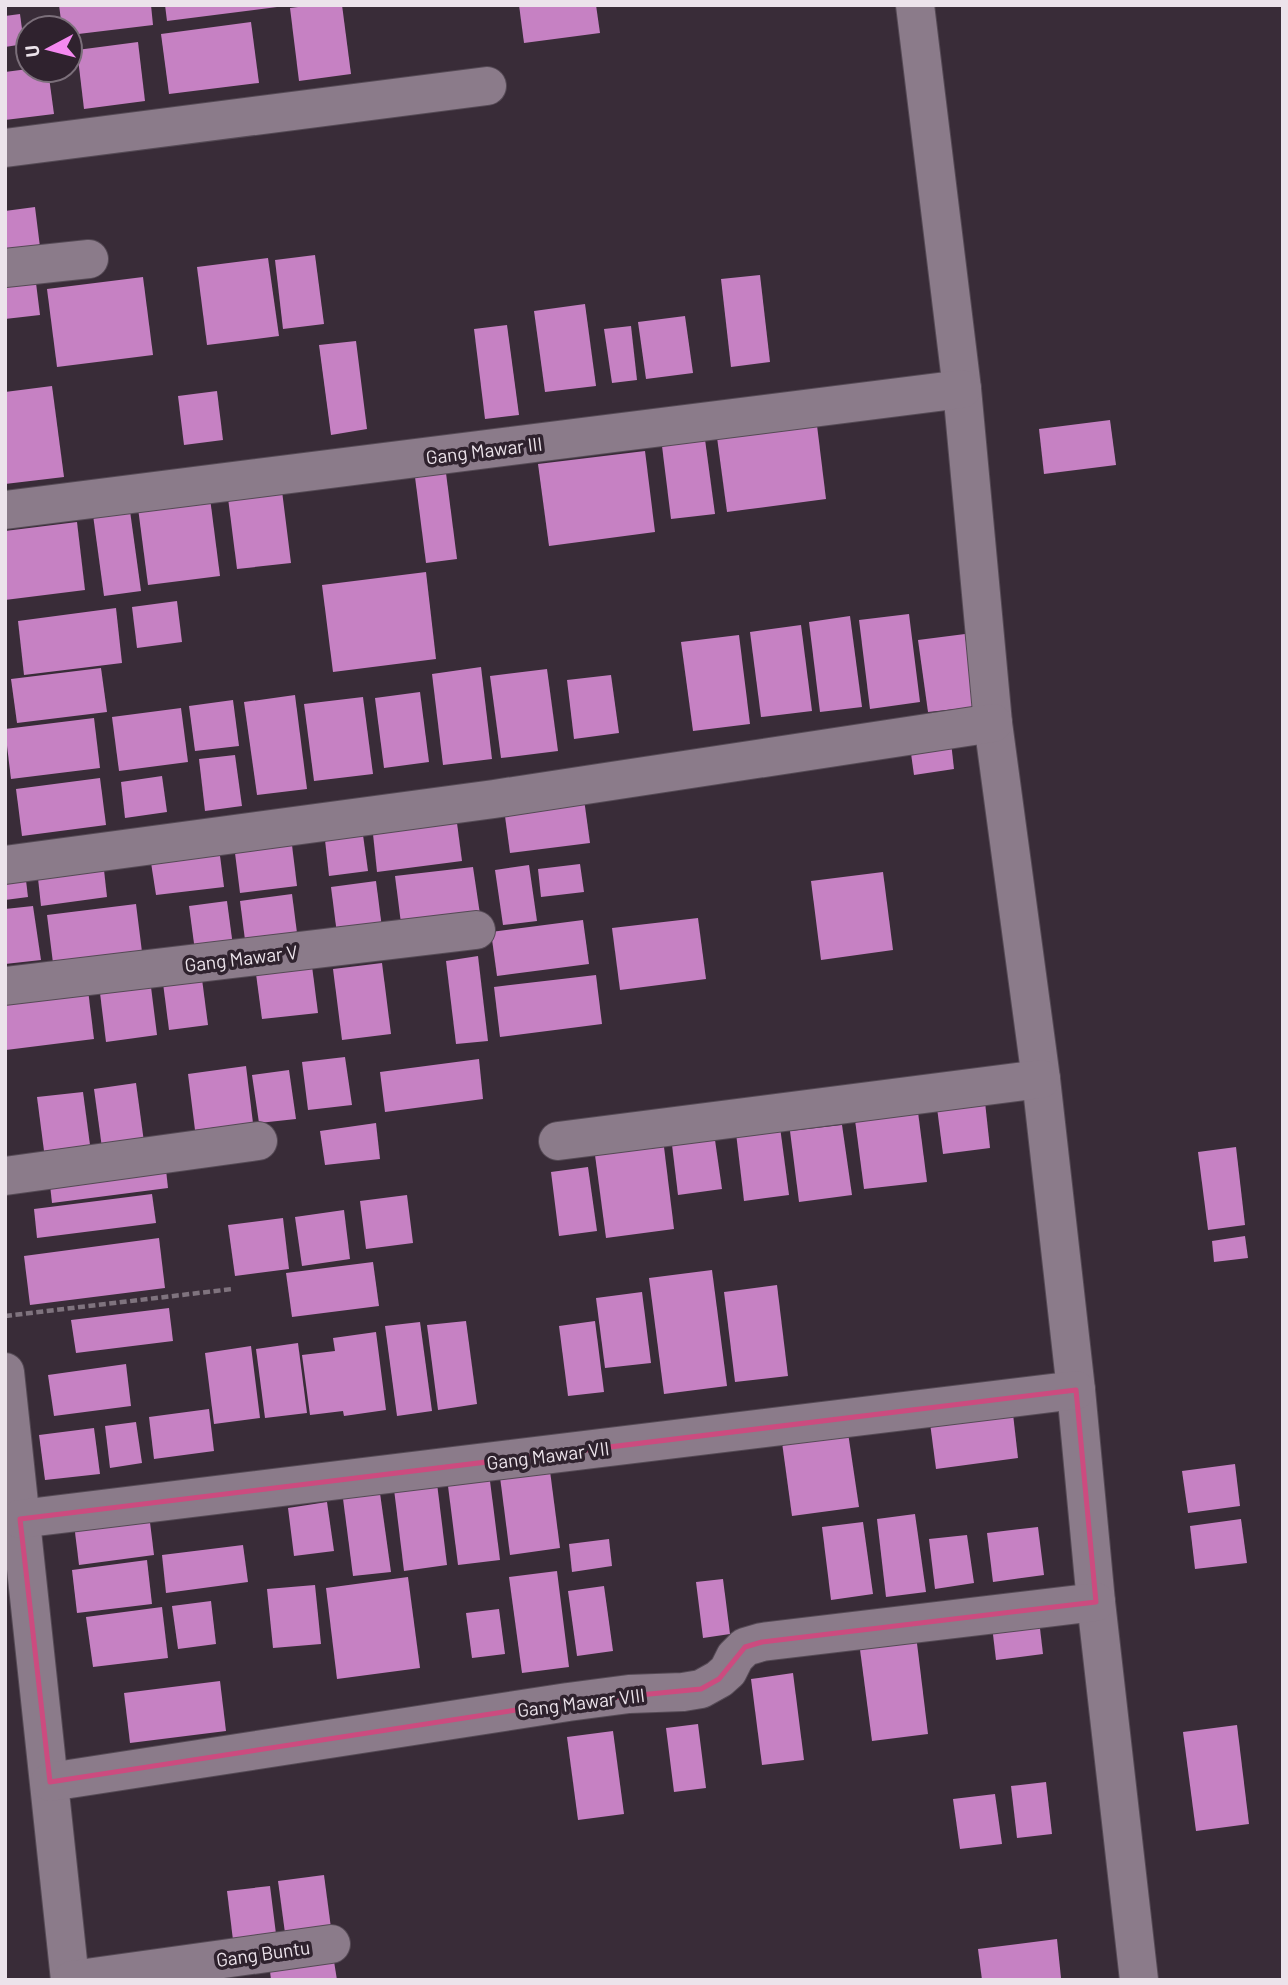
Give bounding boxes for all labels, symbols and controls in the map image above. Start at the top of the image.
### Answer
north arrow [14,14,84,84]
text: U [19,44,44,58]
street label: Gang Mawar III [424,431,544,469]
street label: Gang Mawar V [183,940,299,976]
street label: Gang Mawar VII [485,1436,611,1474]
street label: Gang Mawar VIII [516,1683,646,1721]
street label: Gang Buntu [215,1935,311,1971]

